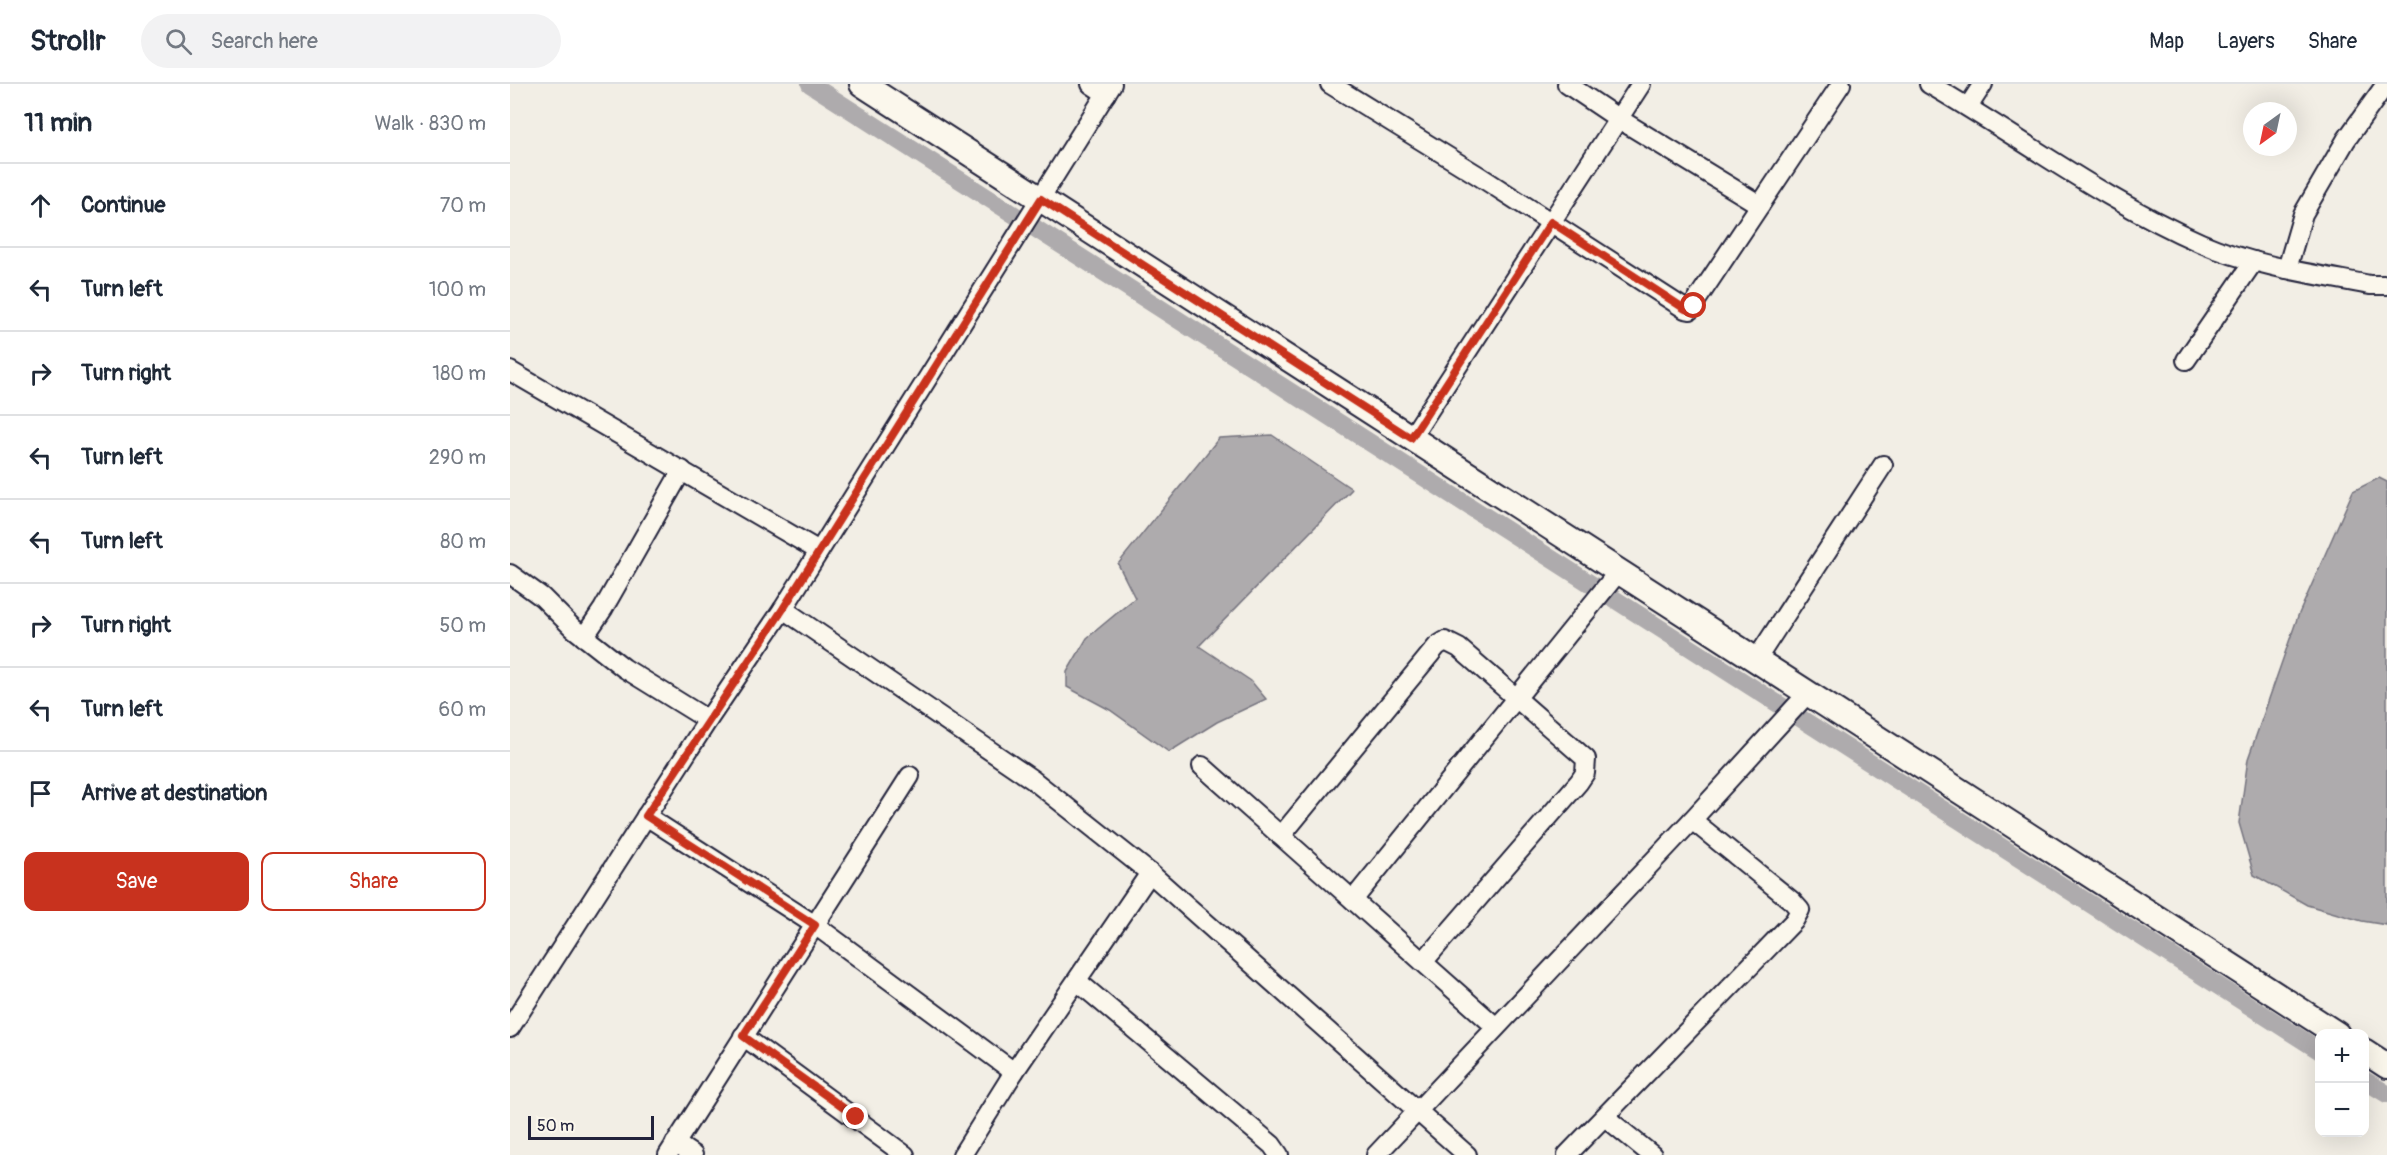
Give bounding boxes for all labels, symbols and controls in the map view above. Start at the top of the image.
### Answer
search box [141,14,561,68]
text: Strollr [30,24,105,59]
icon: search [162,25,195,58]
text: Search here [210,27,318,55]
text: Map [2149,28,2184,55]
text: Layers [2217,28,2275,55]
text: Share [2308,28,2357,55]
north arrow [2243,102,2297,156]
text: 11 min [24,107,92,139]
text: Walk · 830 m [374,111,486,136]
icon: ahead [24,189,57,222]
text: Continue [81,191,165,219]
text: 70 m [440,193,486,218]
icon: left [24,273,57,306]
text: Turn left [81,275,163,303]
text: 100 m [429,277,486,302]
route start [1680,292,1706,318]
icon: right [24,357,57,390]
text: Turn right [81,359,171,387]
text: 180 m [432,361,486,386]
icon: left [24,441,57,474]
text: Turn left [81,443,163,471]
text: 290 m [429,445,486,470]
icon: left [24,525,57,558]
text: Turn left [81,527,163,555]
text: 80 m [440,529,486,554]
icon: right [24,609,57,642]
text: Turn right [81,611,171,639]
text: 50 m [439,613,486,638]
icon: left [24,693,57,726]
text: Turn left [81,695,163,723]
text: 60 m [439,697,486,722]
icon: arrive [24,777,57,810]
text: Arrive at destination [81,779,267,807]
button: Save [24,852,249,911]
button: Share [261,852,486,911]
map controls [2315,1029,2369,1137]
button: + [2315,1029,2369,1083]
button: − [2315,1083,2369,1137]
route end [842,1103,868,1129]
scale bar [528,1113,654,1140]
text: 50 m [537,1116,574,1136]

